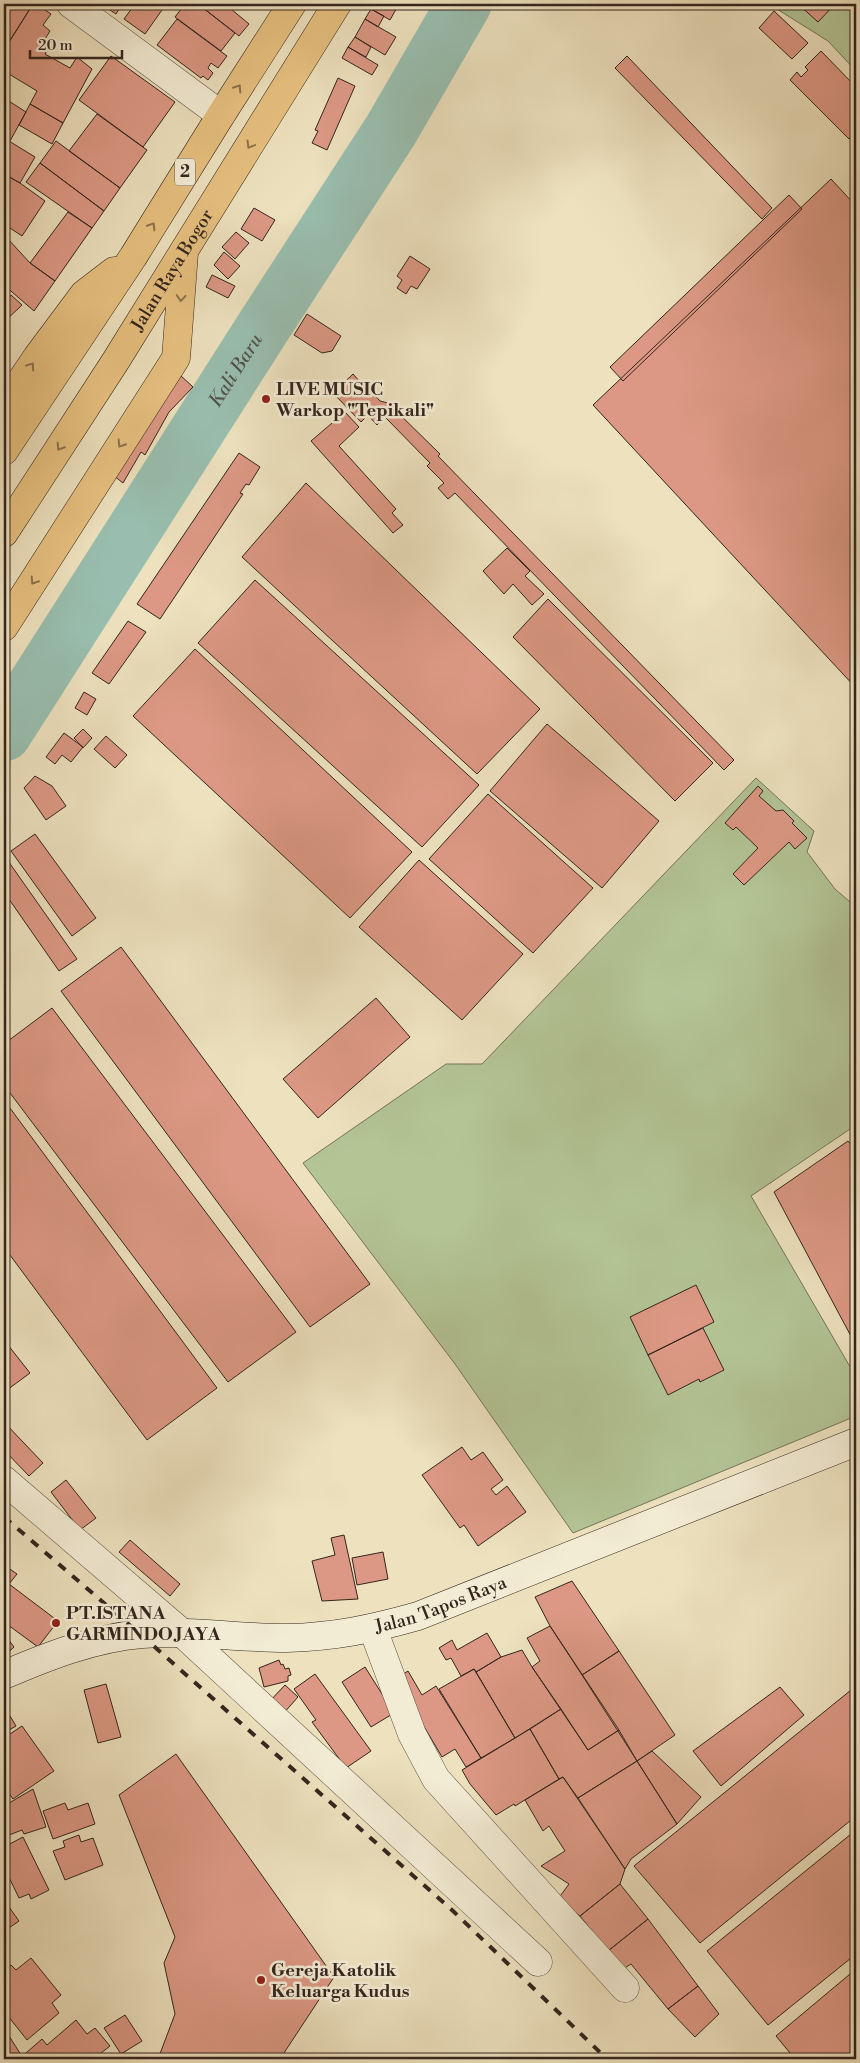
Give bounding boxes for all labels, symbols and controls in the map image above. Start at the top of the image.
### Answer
scale bar [30,28,122,60]
text: 20 m [38,36,73,55]
one-way arrow [232,84,241,93]
one-way arrow [247,139,257,148]
road number: 2 [175,158,195,186]
street label: Jalan Raya Bogor [125,205,219,336]
one-way arrow [146,222,156,231]
one-way arrow [175,294,186,302]
water label: Kali Baru [203,329,268,412]
one-way arrow [25,362,34,372]
place label: LIVE MUSIC Warkop "Tepikali" [275,378,434,422]
marker: LIVE MUSIC Warkop "Tepikali" [260,393,272,405]
one-way arrow [118,438,128,447]
one-way arrow [56,441,66,450]
one-way arrow [30,575,40,584]
street label: Jalan Tapos Raya [372,1570,511,1638]
place label: PT.ISTANA GARMINDO JAYA [66,1602,222,1646]
marker: PT.ISTANA GARMINDO JAYA [50,1617,62,1629]
place label: Gereja Katolik Keluarga Kudus [271,1959,410,2003]
marker: Gereja Katolik Keluarga Kudus [255,1974,267,1986]

